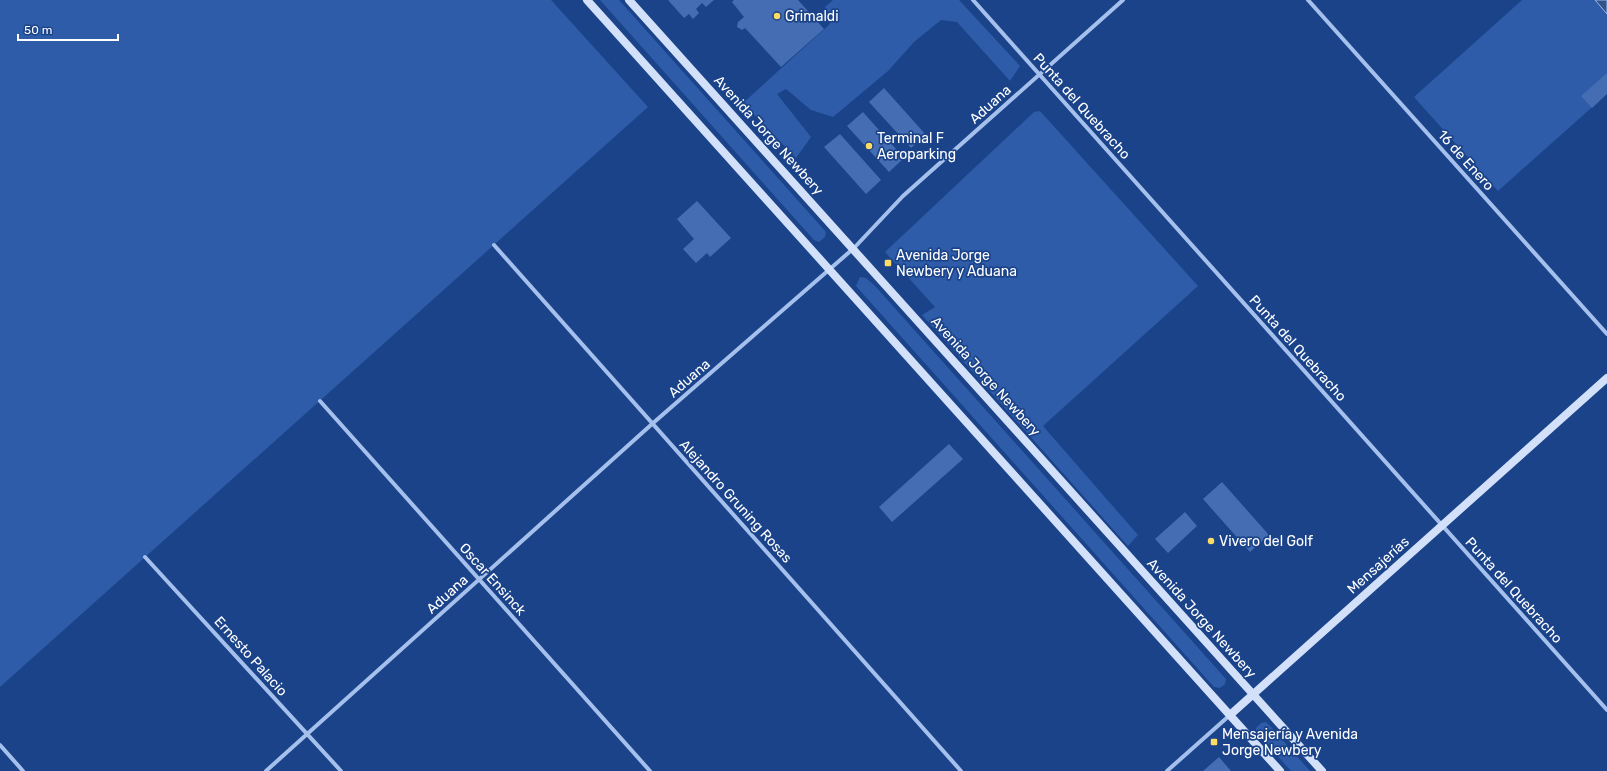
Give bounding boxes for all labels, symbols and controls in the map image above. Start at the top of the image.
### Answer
place label: Grimaldi [785,8,839,25]
marker: Grimaldi [772,11,782,21]
scale bar [18,16,118,42]
text: 50 m [24,23,52,37]
street label: Punta del Quebracho [1030,50,1134,163]
street label: Avenida Jorge Newbery [710,72,827,199]
street label: Aduana [966,81,1015,127]
street label: 16 de Enero [1434,127,1497,194]
place label: Terminal F Aeroparking [877,130,956,163]
marker: Terminal F Aeroparking [864,141,874,151]
place label: Avenida Jorge Newbery y Aduana [896,247,1017,280]
marker: Avenida Jorge Newbery y Aduana [883,258,893,268]
street label: Punta del Quebracho [1246,292,1350,405]
street label: Avenida Jorge Newbery [927,313,1044,440]
street label: Aduana [665,356,714,401]
street label: Alejandro Gruning Rosas [676,436,795,566]
place label: Vivero del Golf [1219,533,1313,550]
street label: Mensajerías [1344,533,1413,598]
street label: Punta del Quebracho [1462,534,1566,647]
marker: Vivero del Golf [1206,536,1216,546]
street label: Oscar Ensinck [456,540,530,620]
street label: Avenida Jorge Newbery [1143,555,1260,682]
street label: Aduana [423,571,472,617]
street label: Ernesto Palacio [210,613,291,700]
place label: Mensajería y Avenida Jorge Newbery [1222,726,1358,759]
marker: Mensajería y Avenida Jorge Newbery [1209,737,1219,747]

